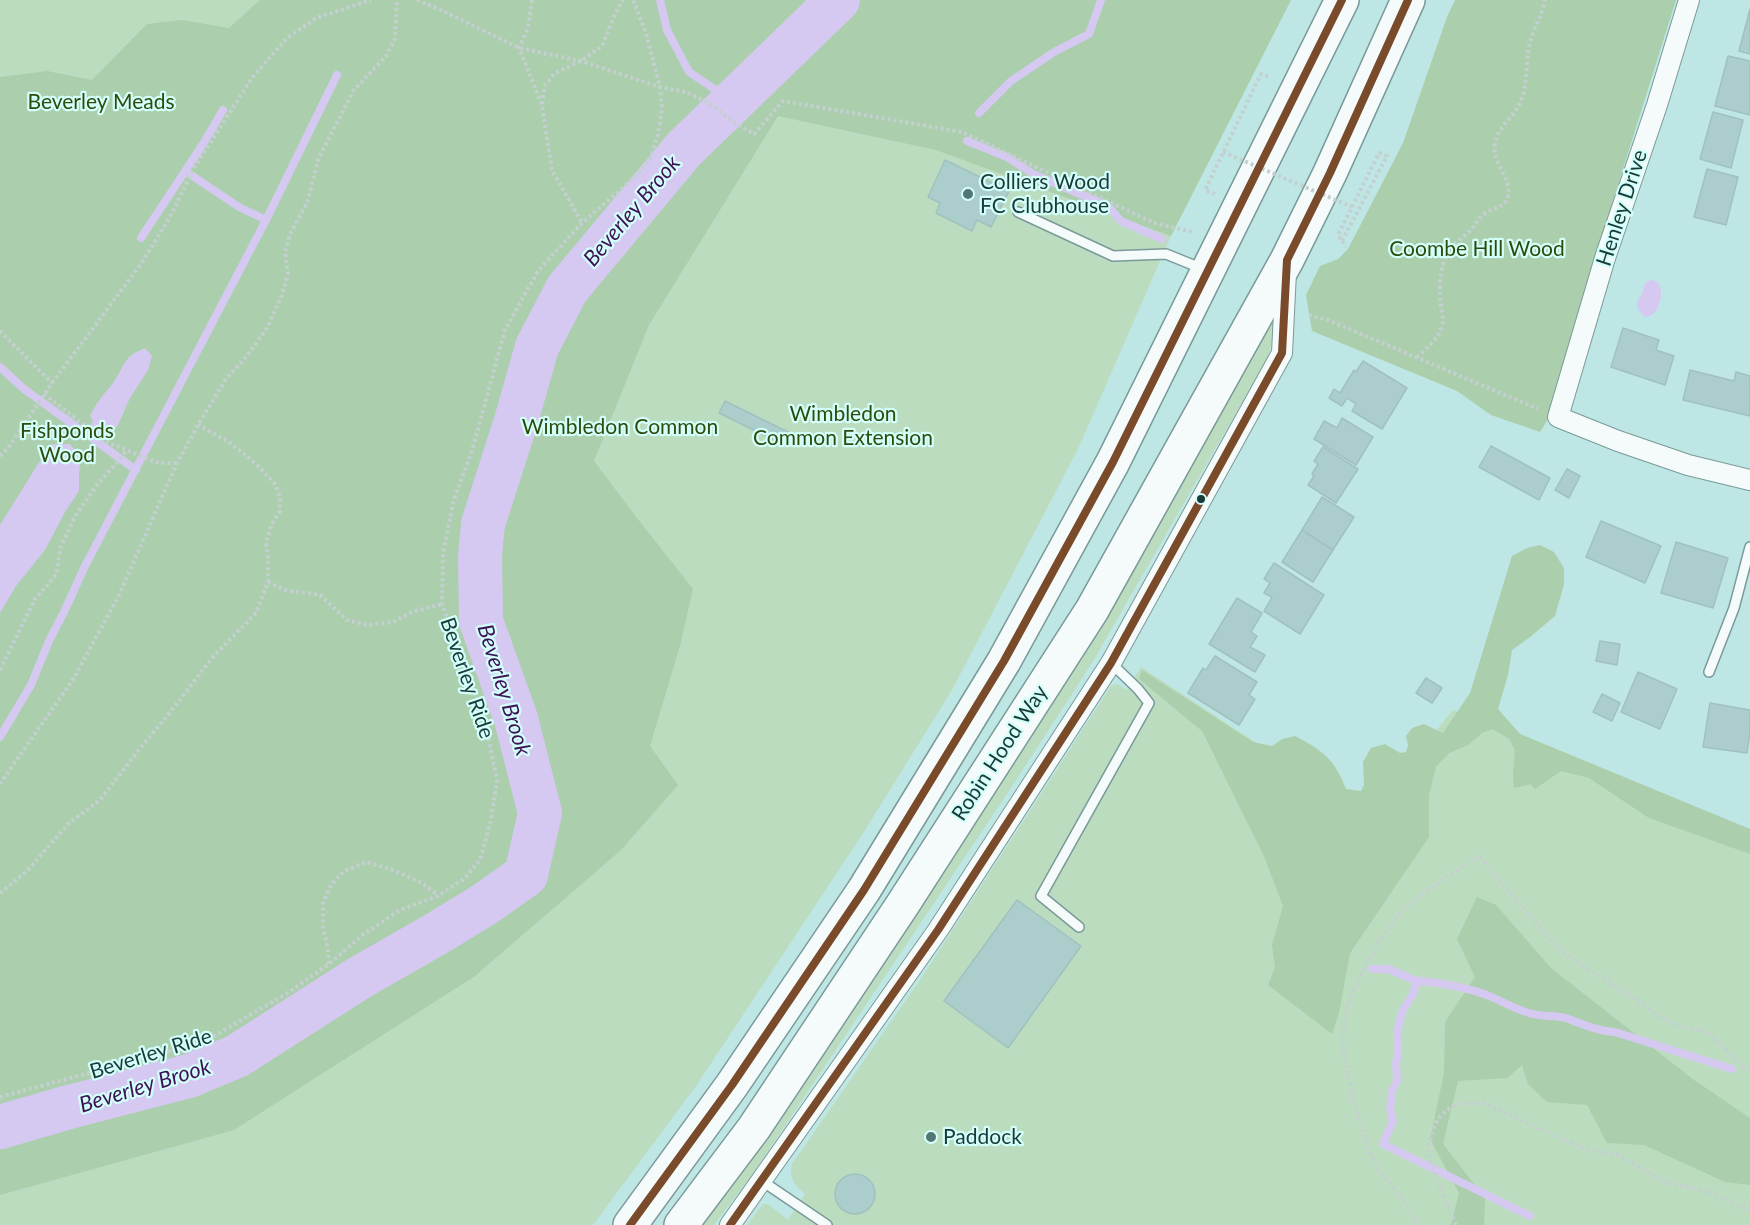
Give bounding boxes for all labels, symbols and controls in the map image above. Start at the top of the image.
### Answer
park label: Beverley Meads [27,89,175,115]
street label: Henley Drive [1591,147,1653,269]
water label: Beverley Brook [578,150,686,272]
place label: Colliers Wood FC Clubhouse [980,169,1110,219]
marker: Colliers Wood FC Clubhouse [961,187,975,201]
park label: Coombe Hill Wood [1389,236,1565,262]
park label: Wimbledon Common Extension [753,401,933,451]
park label: Wimbledon Common [522,414,718,440]
park label: Fishponds Wood [20,418,114,468]
unlabelled marker [1195,493,1207,505]
street label: Beverley Ride [435,614,499,742]
water label: Beverley Brook [471,621,537,759]
street label: Robin Hood Way [947,681,1053,825]
street label: Beverley Ride [87,1023,215,1085]
water label: Beverley Brook [76,1053,214,1119]
place label: Paddock [943,1124,1022,1150]
marker: Paddock [924,1130,938,1144]

